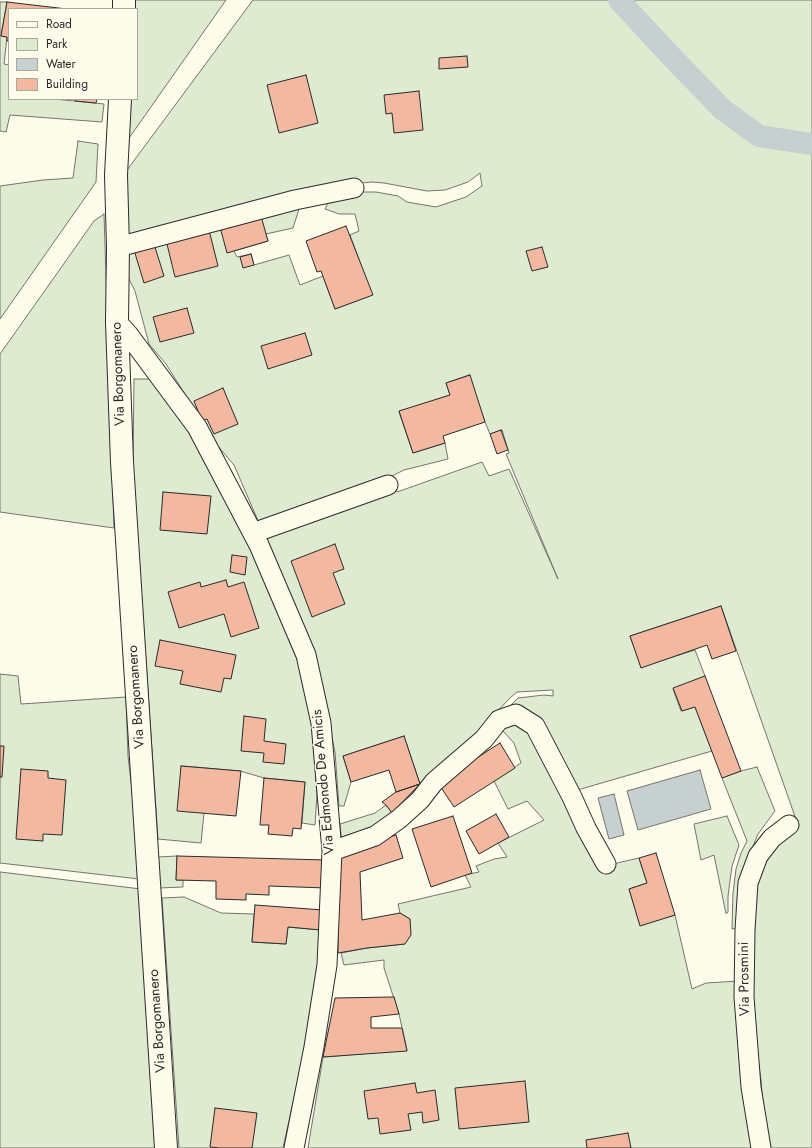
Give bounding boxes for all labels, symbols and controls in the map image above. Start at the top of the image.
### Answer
legend [8,8,138,100]
text: Road [46,15,72,33]
text: Park [46,35,67,53]
text: Water [46,55,76,73]
text: Building [46,75,88,93]
street label: Via Borgomanero [109,322,129,426]
street label: Via Borgomanero [125,645,149,749]
street label: Via Edmondo De Amicis [309,709,339,855]
street label: Via Prosmini [736,942,754,1016]
street label: Via Borgomanero [146,969,170,1073]

